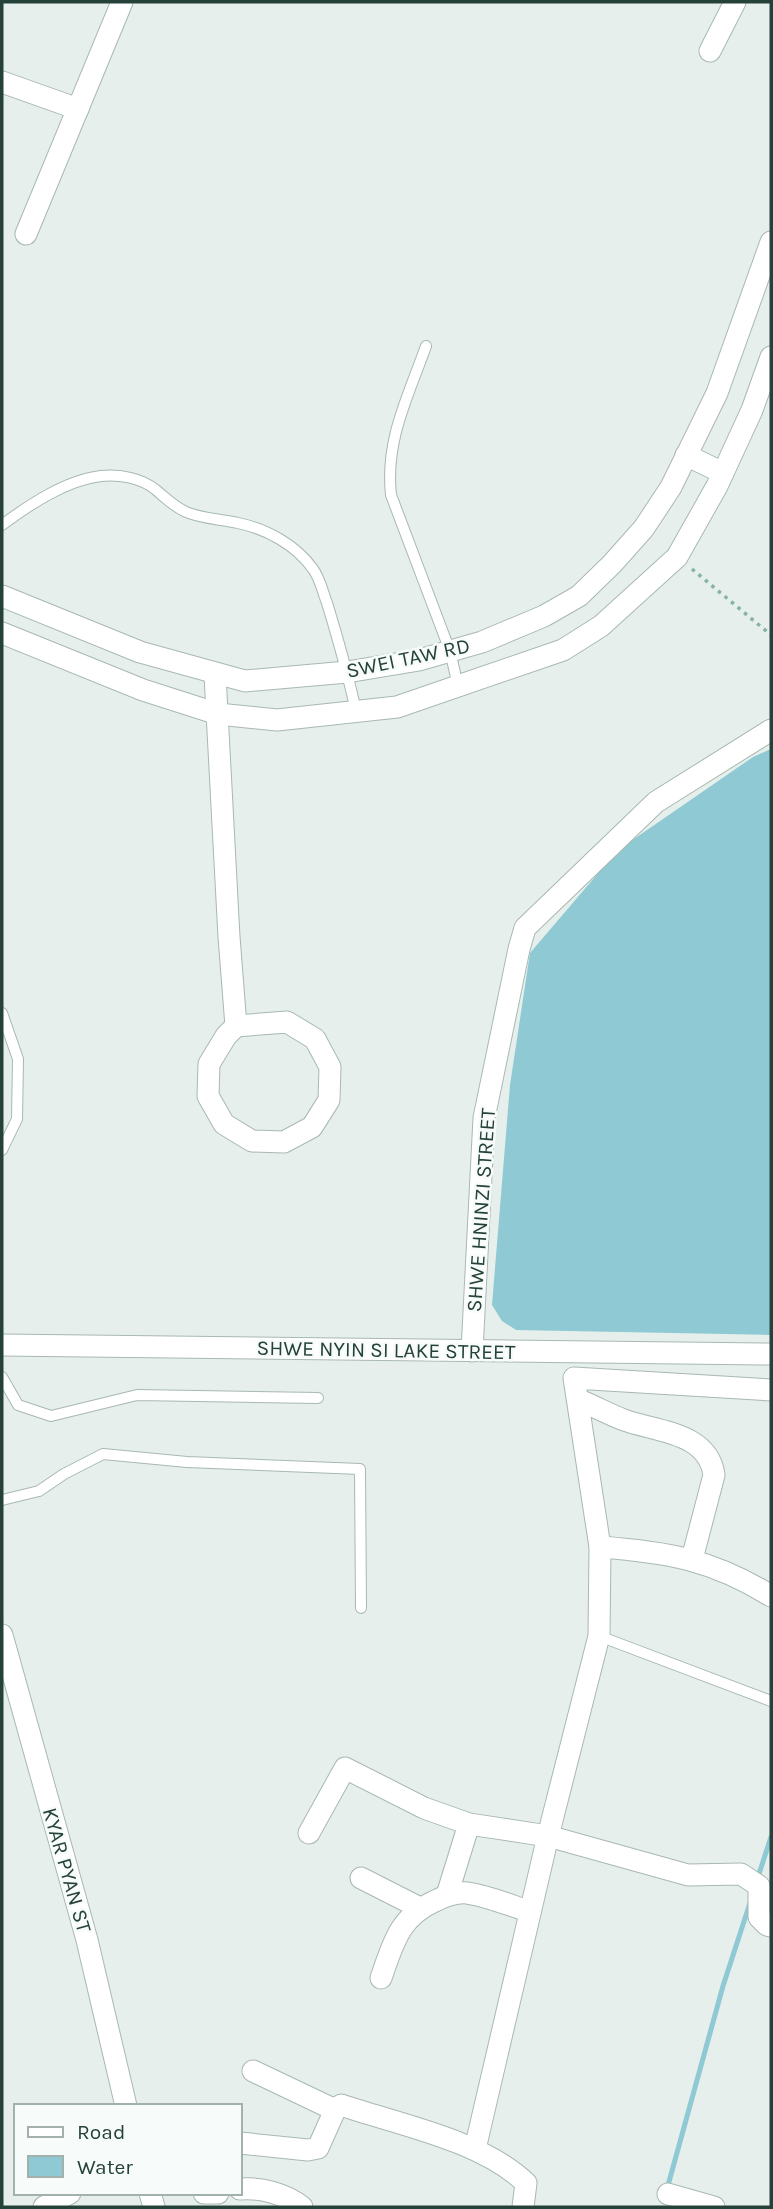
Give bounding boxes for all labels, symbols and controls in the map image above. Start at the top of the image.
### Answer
street label: SWEI TAW RD [344,633,472,683]
street label: SHWE HNINZI STREET [462,1107,500,1313]
street label: SHWE NYIN SI LAKE STREET [257,1336,516,1364]
street label: KYAR PYAN ST [38,1805,96,1936]
legend [14,2104,242,2195]
text: Road [77,2120,125,2144]
text: Water [77,2155,133,2179]

